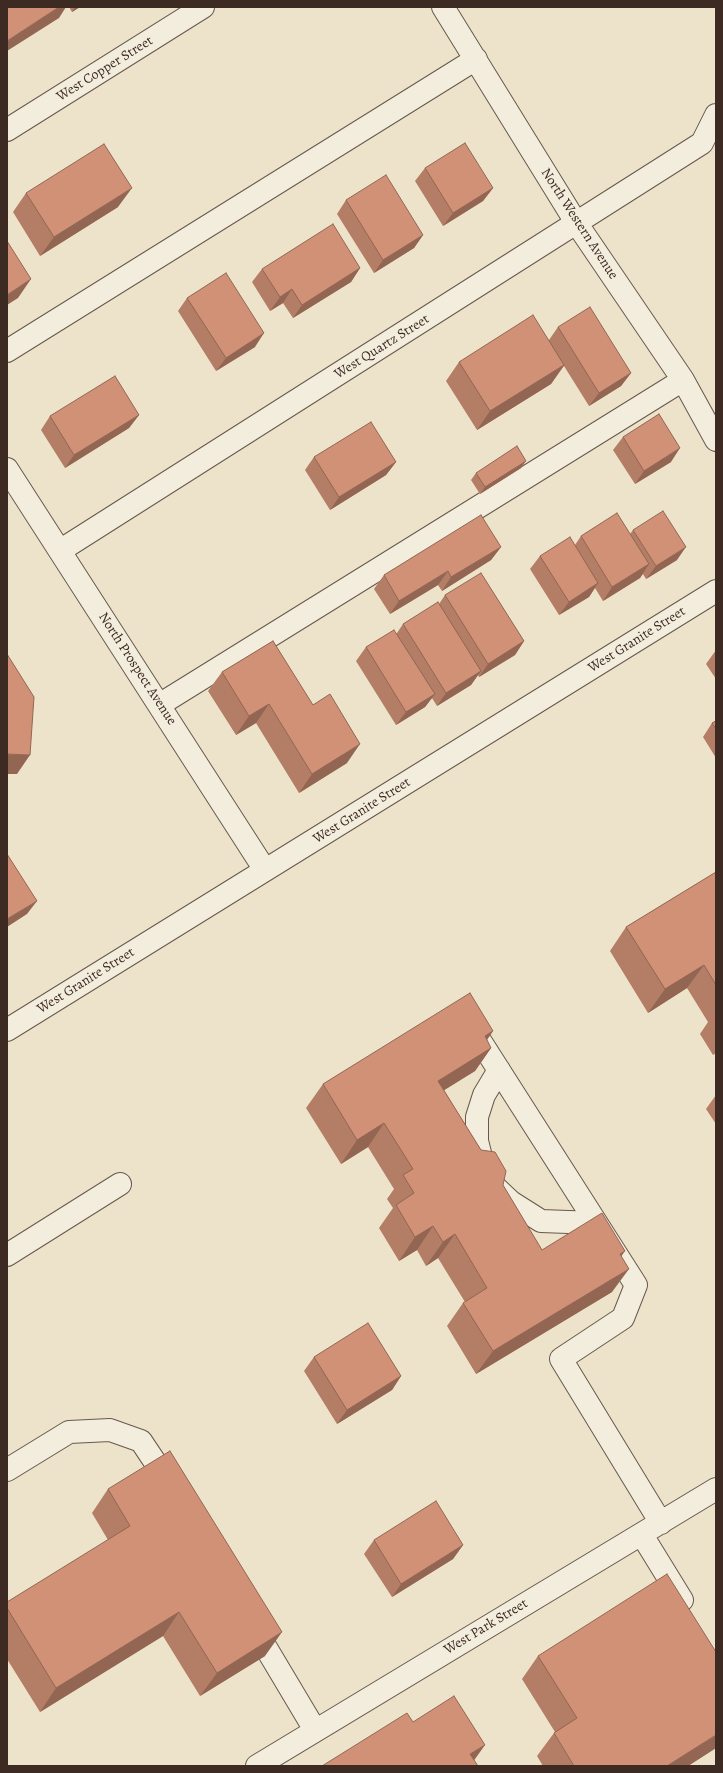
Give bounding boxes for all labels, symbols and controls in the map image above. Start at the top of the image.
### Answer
street label: West Copper Street [54,33,156,105]
street label: North Western Avenue [537,165,621,283]
street label: West Quartz Street [331,311,433,383]
street label: West Granite Street [585,603,689,677]
street label: North Prospect Avenue [94,609,180,729]
street label: West Granite Street [310,774,414,848]
street label: West Granite Street [34,944,138,1018]
street label: West Park Street [441,1595,531,1659]

